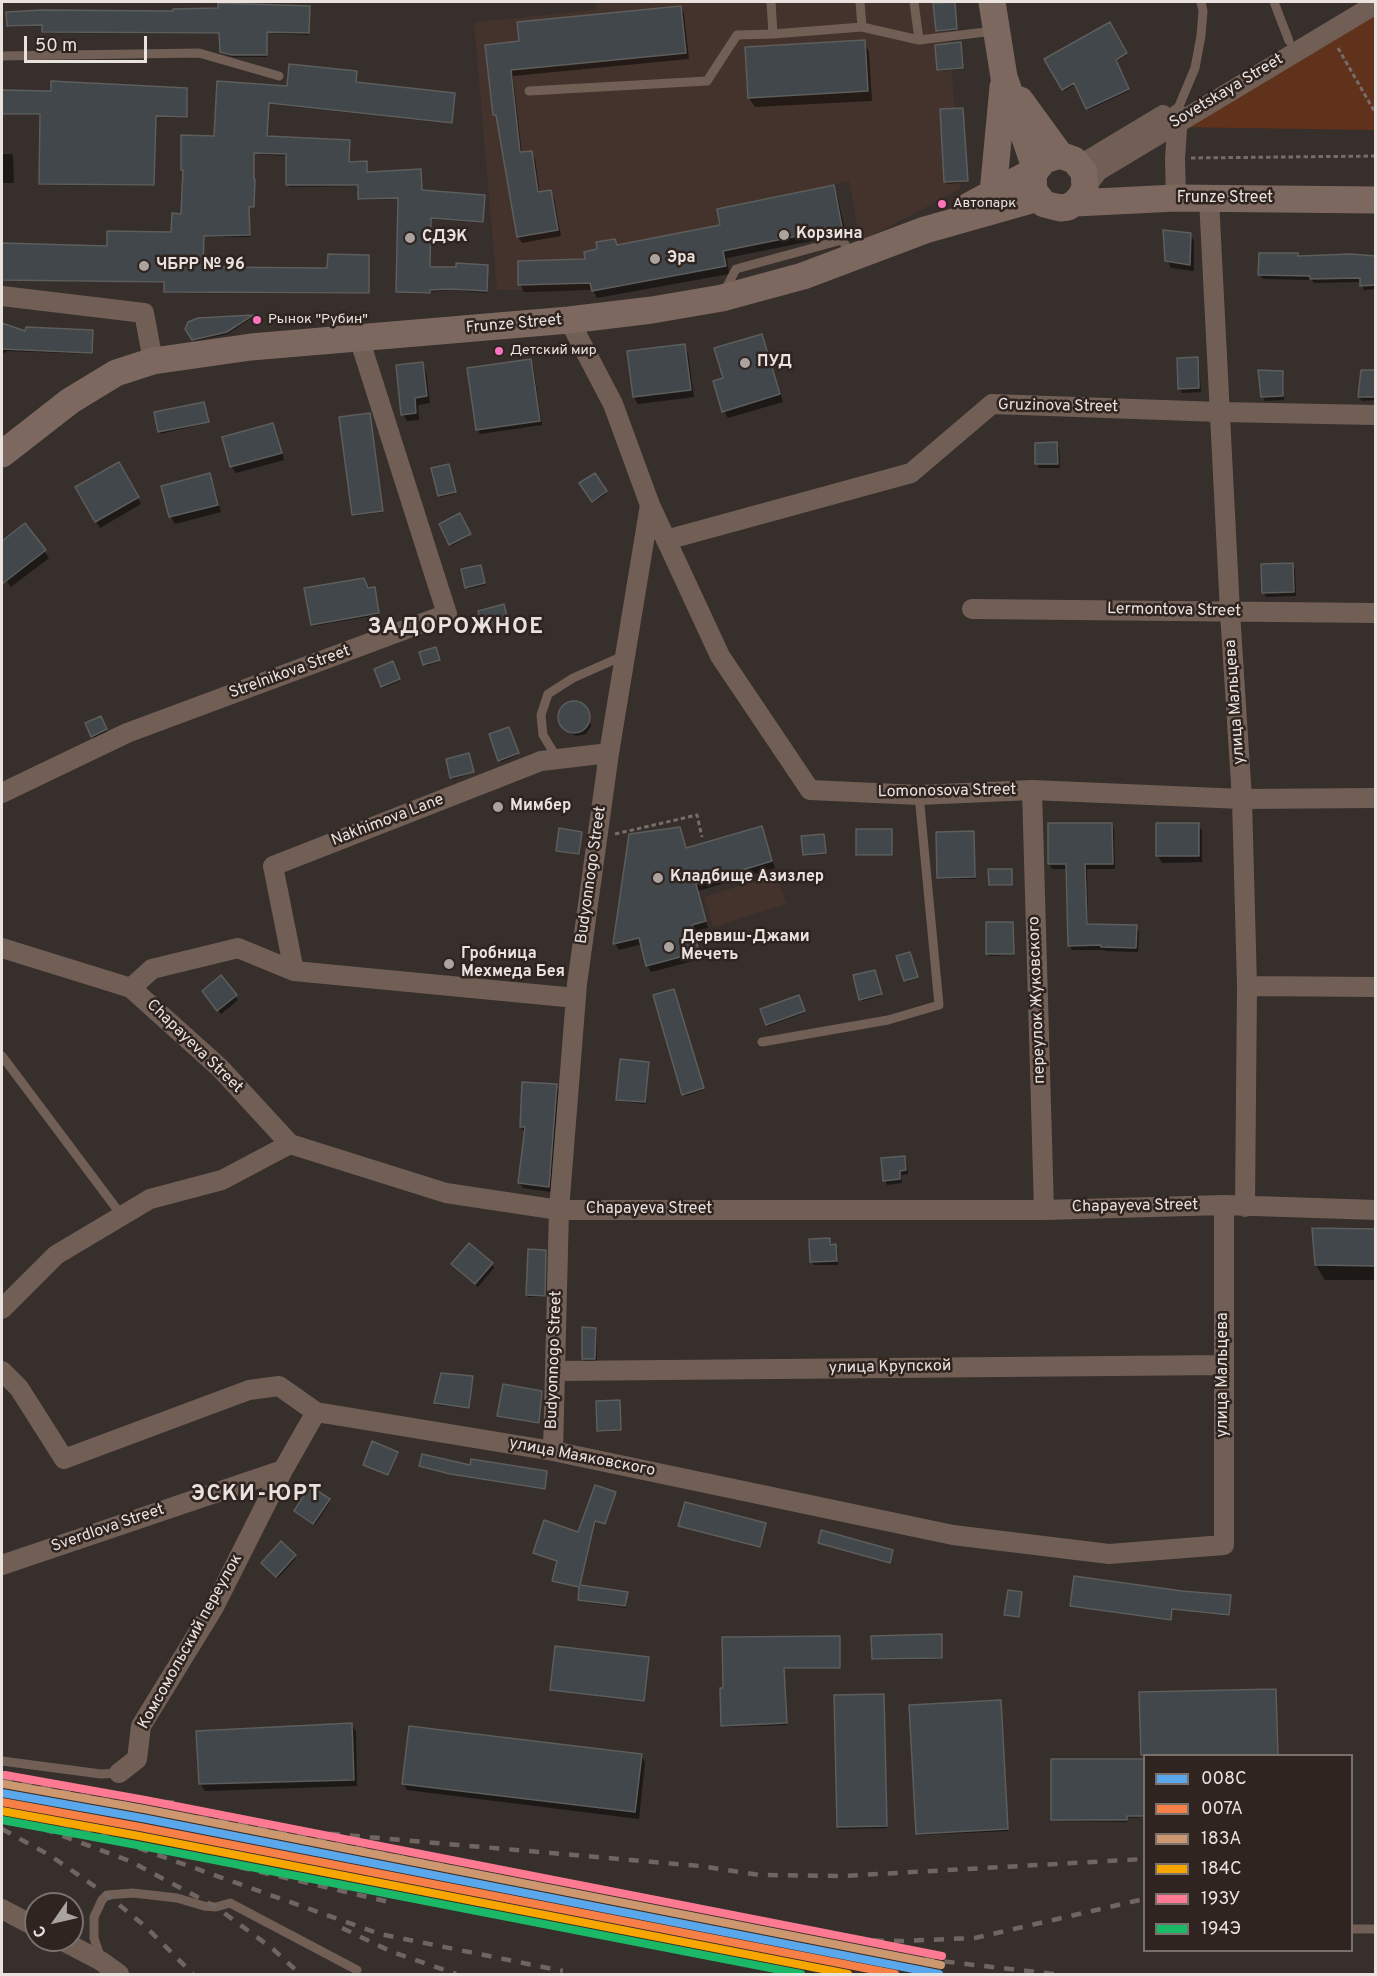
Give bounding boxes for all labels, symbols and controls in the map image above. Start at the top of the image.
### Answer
scale bar [27,24,150,62]
text: 50 m [35,35,77,58]
street label: Sovetskaya Street [1167,51,1287,133]
street label: Frunze Street [1177,189,1273,209]
place label: Автопарк [953,196,1016,212]
marker: Автопарк [936,198,948,210]
place label: Корзина [796,225,862,245]
place label: СДЭК [422,228,468,248]
marker: Корзина [777,228,791,242]
marker: СДЭК [403,231,417,245]
place label: Эра [667,249,695,269]
marker: Эра [648,252,662,266]
place label: ЧБРР № 96 [156,256,245,276]
marker: ЧБРР № 96 [137,259,151,273]
street label: Frunze Street [465,311,563,339]
place label: Рынок "Рубин" [268,312,368,328]
marker: Рынок "Рубин" [251,314,263,326]
place label: Детский мир [510,343,597,359]
marker: Детский мир [493,345,505,357]
place label: ПУД [757,353,792,373]
marker: ПУД [738,356,752,370]
street label: Gruzinova Street [998,396,1118,418]
street label: Lermontova Street [1107,600,1241,622]
district label: ЗАДОРОЖНОЕ [368,616,544,642]
street label: улица Мальцева [1222,639,1250,765]
street label: Strelnikova Street [227,642,353,704]
street label: Lomonosova Street [877,781,1017,803]
street label: Nakhimova Lane [329,791,447,851]
place label: Мимбер [510,797,571,817]
marker: Мимбер [491,800,505,814]
street label: Budyonnogo Street [573,805,611,945]
place label: Кладбище Азизлер [670,868,824,888]
marker: Кладбище Азизлер [651,871,665,885]
street label: переулок Жуковского [1025,916,1051,1084]
place label: Дервиш-Джами Мечеть [681,928,810,966]
marker: Дервиш-Джами Мечеть [662,940,676,954]
place label: Гробница Мехмеда Бея [461,945,565,983]
marker: Гробница Мехмеда Бея [442,957,456,971]
street label: Chapayeva Street [142,996,246,1098]
street label: Chapayeva Street [1072,1196,1198,1218]
street label: Chapayeva Street [586,1200,712,1220]
street label: Budyonnogo Street [543,1290,567,1430]
street label: улица Мальцева [1214,1312,1234,1438]
street label: улица Крупской [828,1357,952,1379]
street label: улица Маяковского [507,1434,657,1482]
district label: ЭСКИ-ЮРТ [191,1483,323,1509]
street label: Sverdlova Street [49,1501,167,1557]
street label: Комсомольский переулок [135,1551,247,1733]
legend [1143,1754,1353,1952]
text: 008С [1201,1768,1247,1791]
text: 007А [1201,1798,1243,1821]
text: 183А [1201,1828,1242,1851]
text: 184С [1201,1858,1242,1881]
text: 193У [1201,1888,1240,1911]
north arrow [24,1892,84,1952]
text: 194Э [1201,1918,1241,1941]
text: С [30,1921,52,1941]

